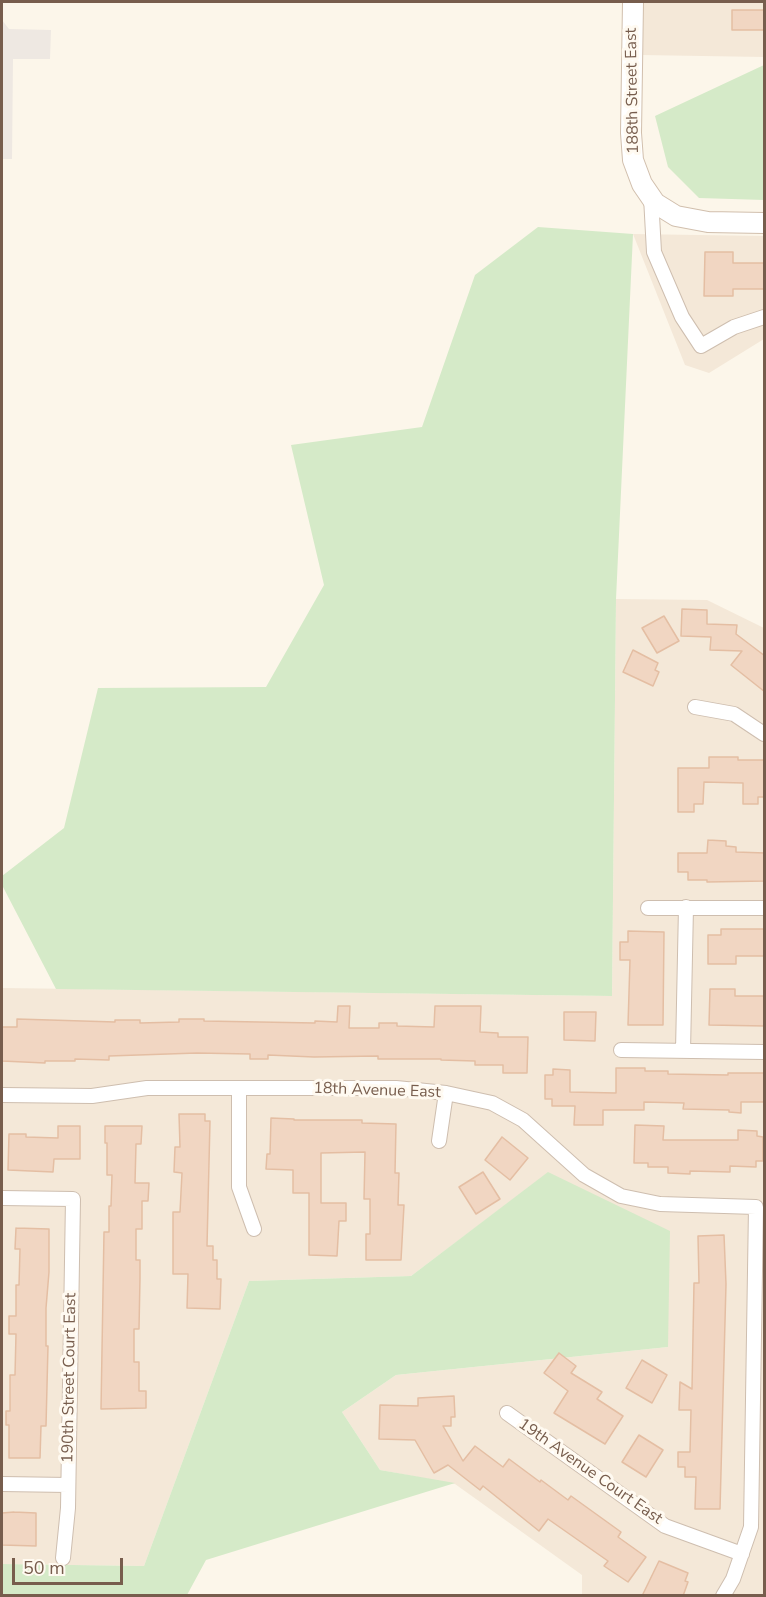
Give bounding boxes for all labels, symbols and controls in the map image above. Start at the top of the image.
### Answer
street label: 188th Street East [622,28,644,154]
street label: 18th Avenue East [313,1079,441,1103]
street label: 190th Street Court East [59,1293,81,1463]
street label: 19th Avenue Court East [514,1415,666,1529]
scale bar [15,1546,126,1584]
text: 50 m [23,1556,65,1580]

